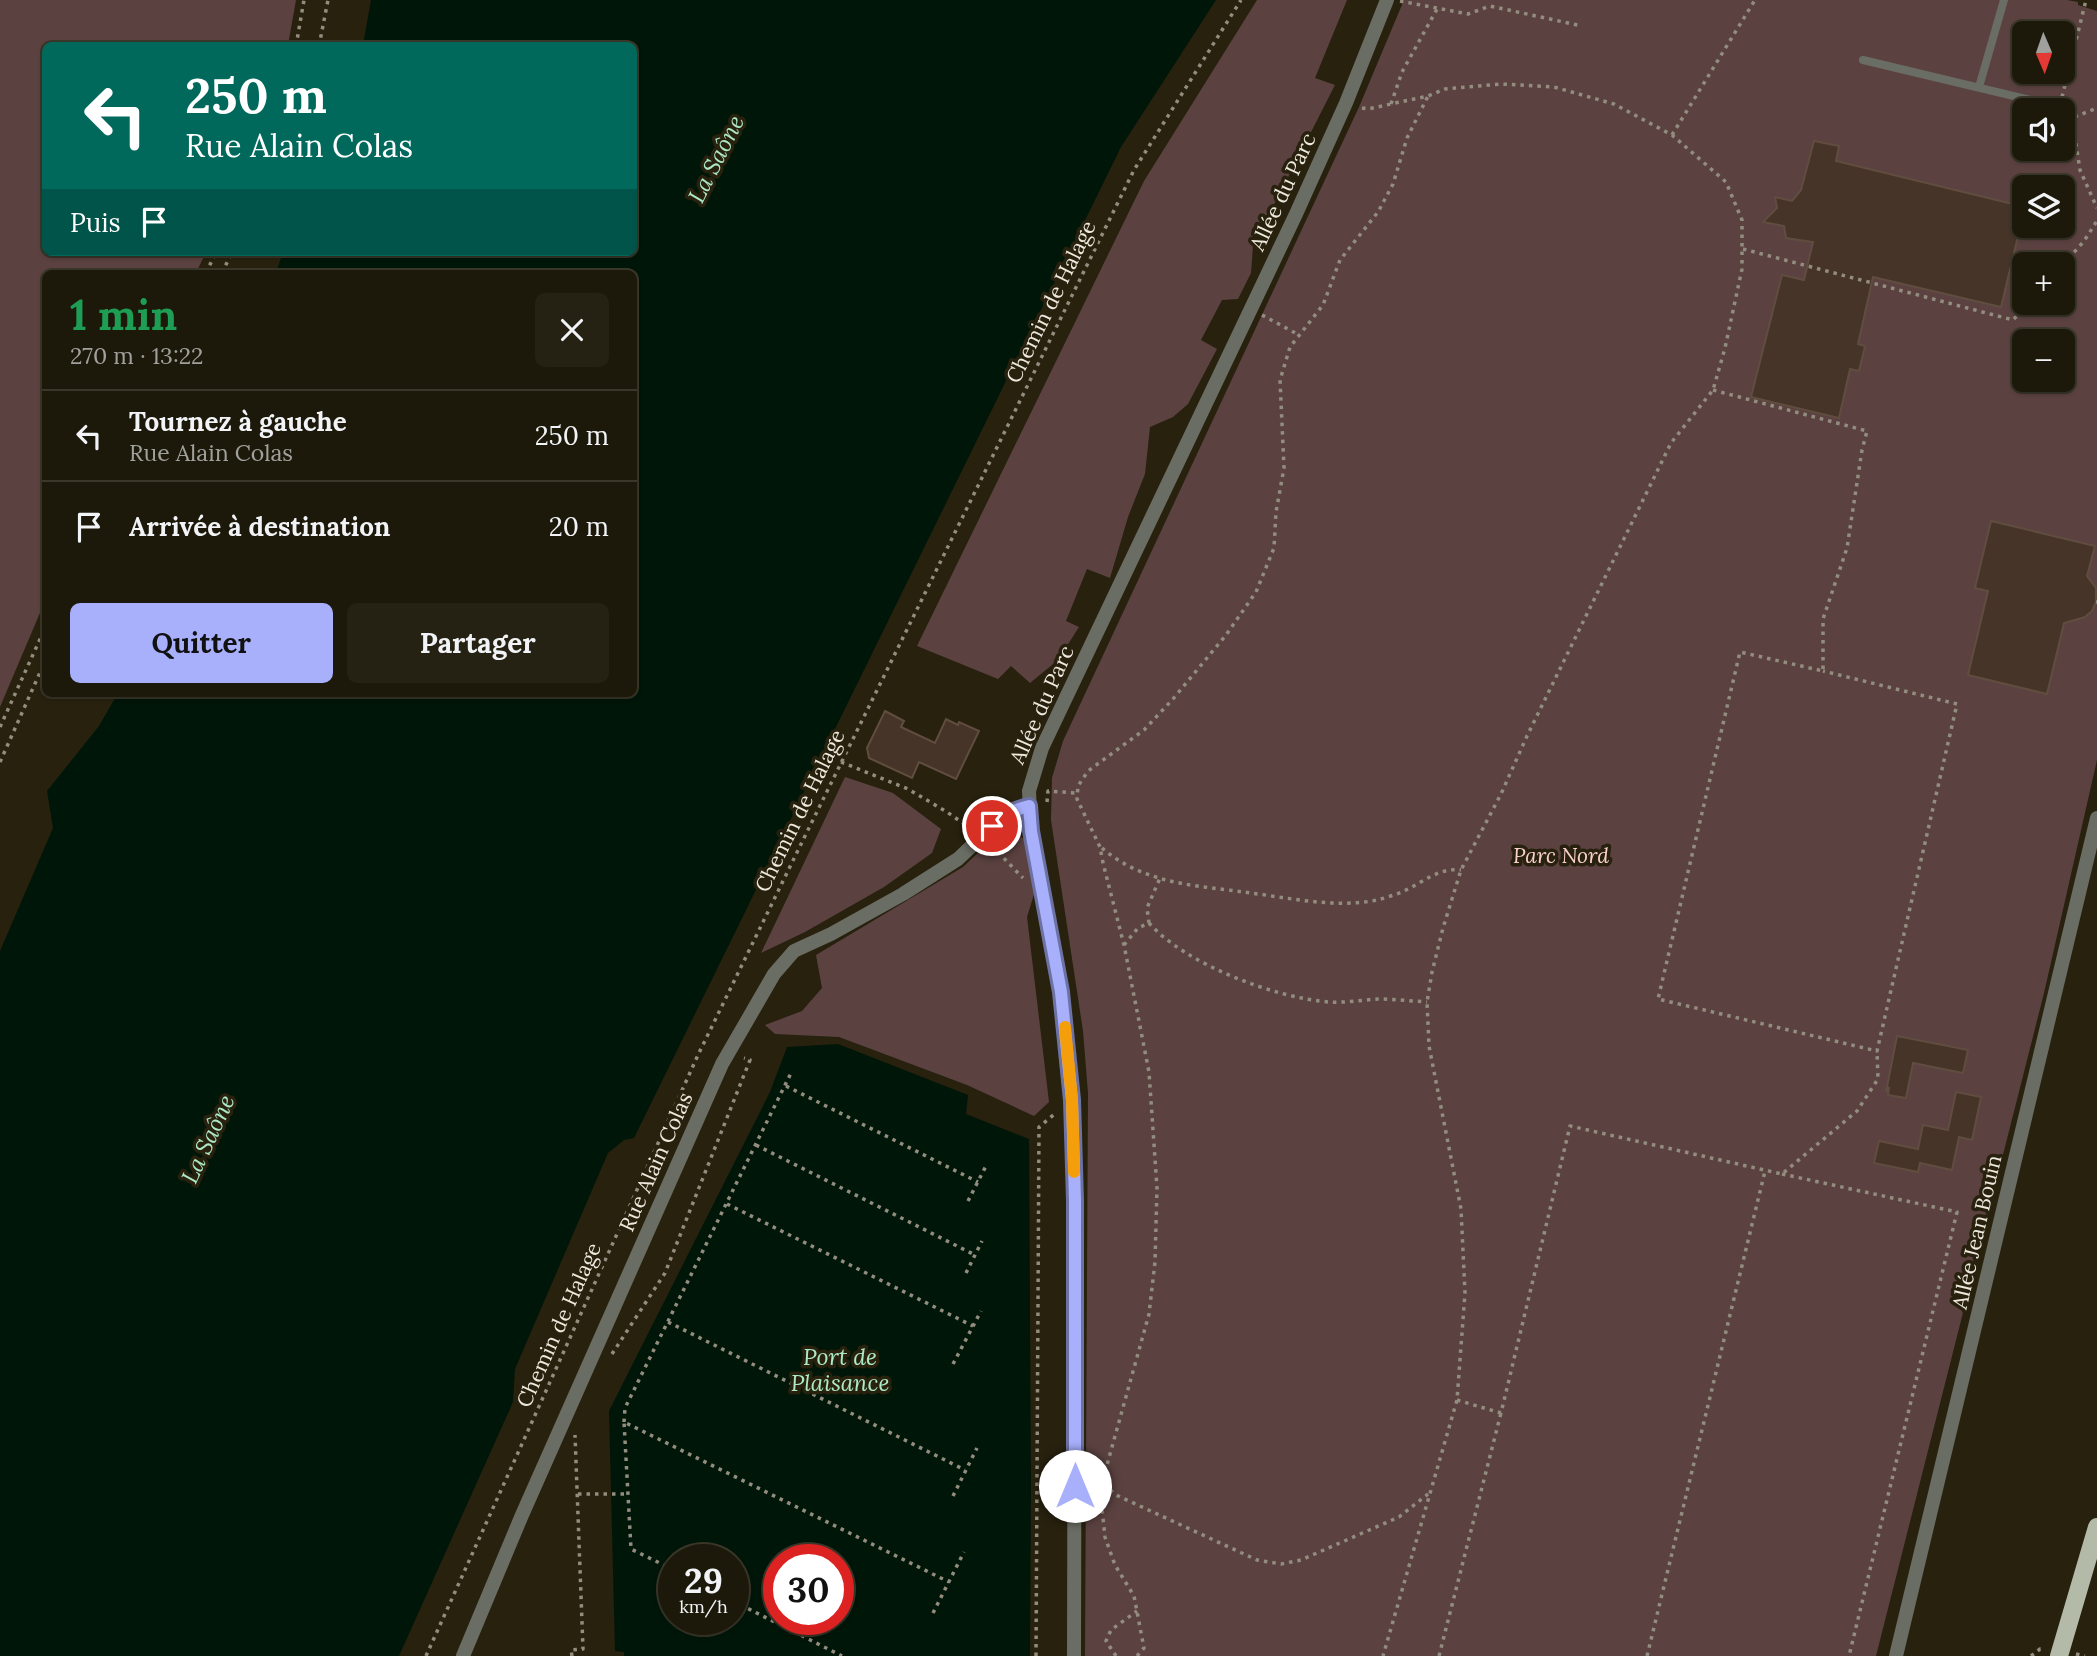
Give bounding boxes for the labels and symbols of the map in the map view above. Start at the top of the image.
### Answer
north arrow [2012,21,2076,84]
water label: La Saône [681,110,750,208]
street label: Allée du Parc [1243,129,1322,256]
street label: Chemin de Halage [1000,216,1102,387]
street label: Allée du Parc [1003,641,1080,769]
street label: Chemin de Halage [749,725,851,896]
pin [962,796,1022,856]
park label: Parc Nord [1513,842,1609,869]
street label: Rue Alain Colas [613,1088,698,1236]
water label: La Saône [174,1090,241,1188]
street label: Allée Jean Bouin [1945,1152,2007,1313]
street label: Chemin de Halage [510,1238,607,1411]
water label: Port de Plaisance [791,1342,889,1397]
position arrow [1038,1449,1112,1523]
speed limit sign: 30 [763,1544,854,1635]

